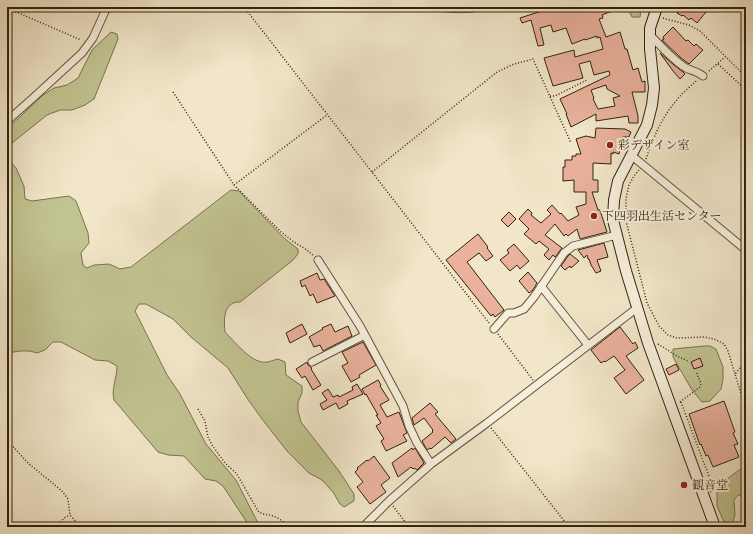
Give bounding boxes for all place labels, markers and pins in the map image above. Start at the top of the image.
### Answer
place label: 彩デザイン室 [618,138,689,153]
marker: 彩デザイン室 [605,140,615,150]
place label: 下四羽出生活センター [602,209,722,224]
marker: 下四羽出生活センター [589,211,599,221]
place label: 観音堂 [692,478,728,493]
marker: 観音堂 [679,480,689,490]

